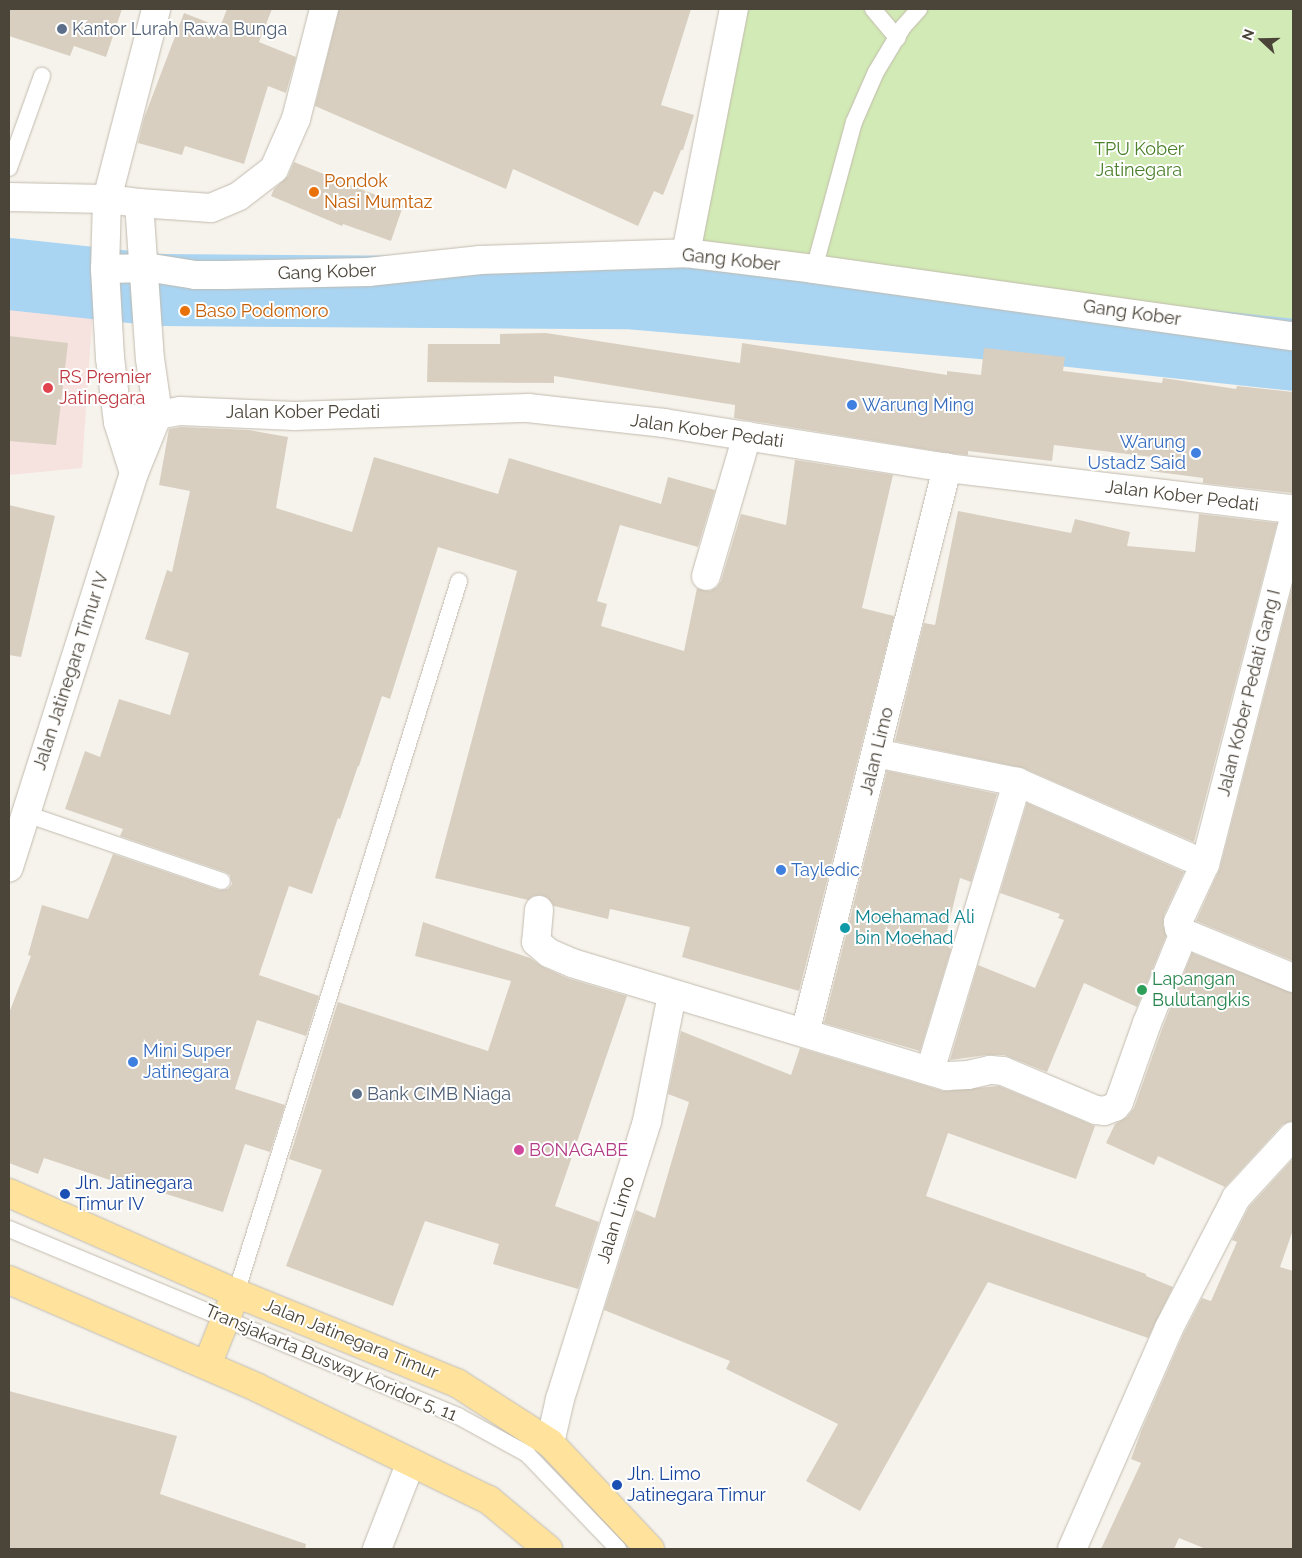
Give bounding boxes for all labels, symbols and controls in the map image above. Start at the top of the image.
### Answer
north arrow [1237,15,1287,65]
place label: Kantor Lurah Rawa Bunga [72,18,288,40]
marker: Kantor Lurah Rawa Bunga [56,23,68,35]
text: N [1239,27,1257,42]
park label: TPU Kober Jatinegara [1094,139,1184,182]
place label: Pondok Nasi Mumtaz [324,171,432,213]
marker: Pondok Nasi Mumtaz [308,186,320,198]
street label: Gang Kober [681,244,781,276]
street label: Gang Kober [277,259,377,285]
street label: Gang Kober [1082,295,1182,331]
place label: Baso Podomoro [195,300,328,322]
marker: Baso Podomoro [179,305,191,317]
place label: RS Premier Jatinegara [59,367,151,409]
marker: RS Premier Jatinegara [41,381,55,395]
place label: Warung Ming [862,394,974,416]
marker: Warung Ming [846,399,858,411]
street label: Jalan Kober Pedati [226,401,380,423]
street label: Jalan Kober Pedati [629,410,785,452]
place label: Warung Ustadz Said [1088,432,1186,474]
marker: Warung Ustadz Said [1190,447,1202,459]
street label: Jalan Kober Pedati [1104,476,1260,516]
street label: Jalan Jatinegara Timur IV [28,568,114,774]
street label: Jalan Kober Pedati Gang I [1213,587,1285,799]
street label: Jalan Limo [856,705,898,797]
place label: Tayledic [791,859,860,881]
marker: Tayledic [775,864,787,876]
place label: Moehamad Ali bin Moehad [855,907,975,950]
marker: Moehamad Ali bin Moehad [839,922,851,934]
place label: Lapangan Bulutangkis [1152,969,1250,1012]
marker: Lapangan Bulutangkis [1136,984,1148,996]
place label: Mini Super Jatinegara [143,1041,231,1084]
marker: Mini Super Jatinegara [127,1056,139,1068]
place label: Bank CIMB Niaga [367,1083,511,1105]
marker: Bank CIMB Niaga [351,1088,363,1100]
place label: BONAGABE [529,1139,628,1161]
marker: BONAGABE [513,1144,525,1156]
place label: Jln. Jatinegara Timur IV [75,1173,193,1216]
street label: Jalan Limo [593,1174,639,1266]
marker: Jln. Jatinegara Timur IV [59,1188,71,1200]
street label: Jalan Jatinegara Timur [260,1294,442,1384]
street label: Transjakarta Busway Koridor 5, 11 [201,1300,461,1426]
place label: Jln. Limo Jatinegara Timur [627,1464,766,1506]
marker: Jln. Limo Jatinegara Timur [611,1479,623,1491]

